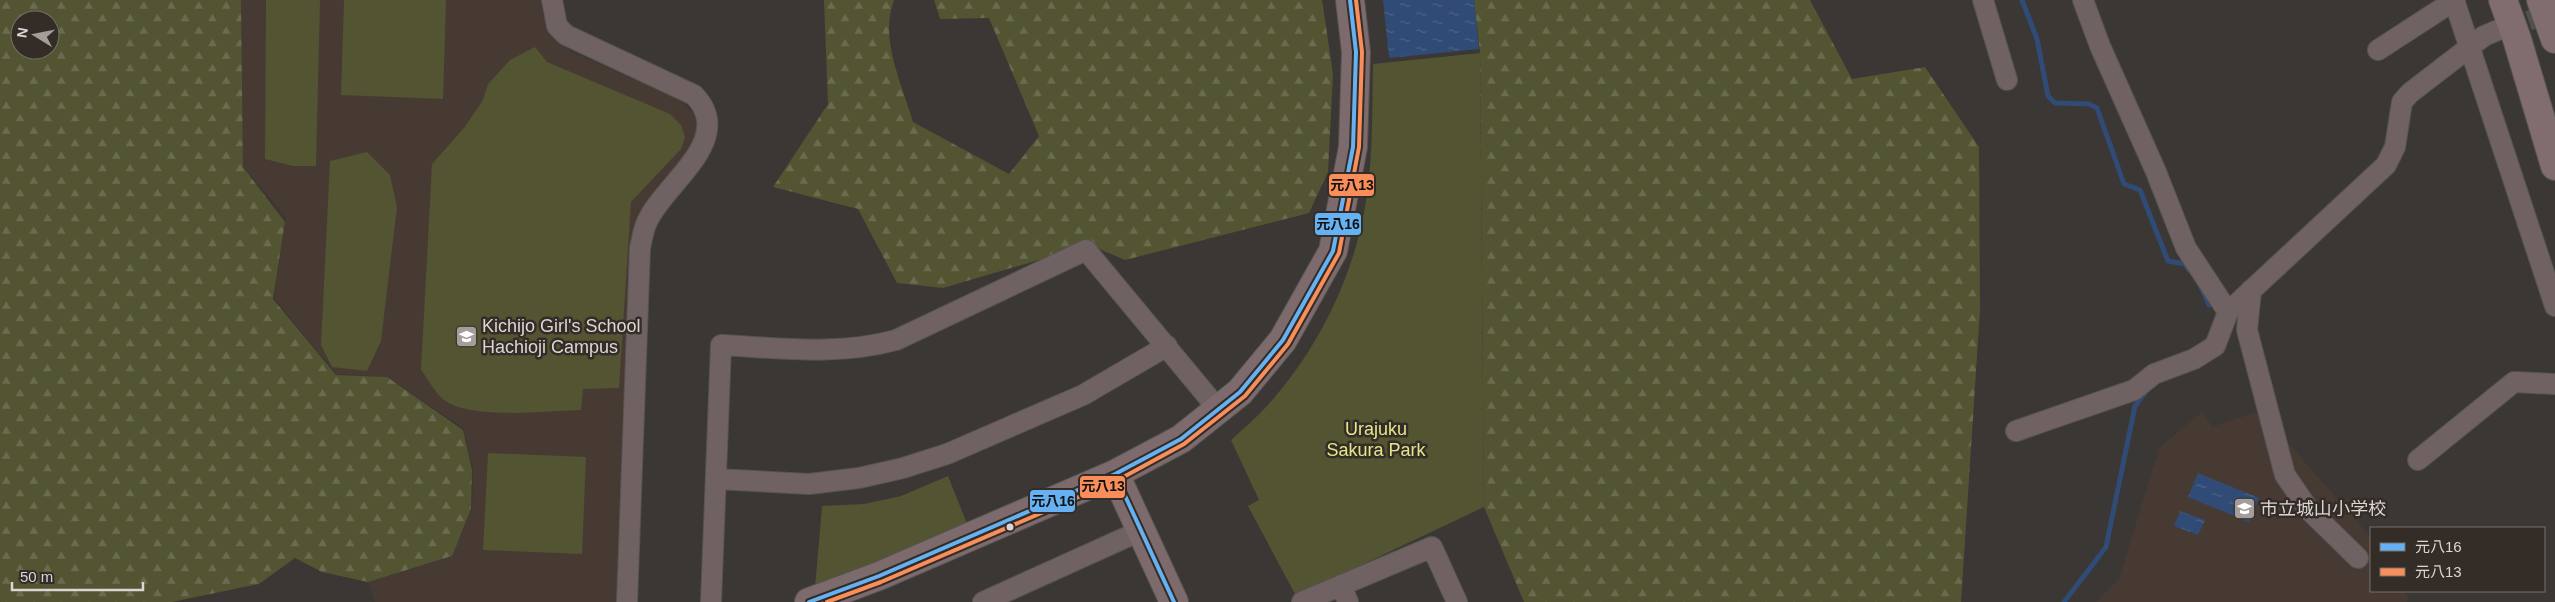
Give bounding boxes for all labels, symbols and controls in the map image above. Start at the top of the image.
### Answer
north arrow [10,10,60,60]
text: N [13,26,31,39]
line badge: 元八13 [1328,173,1375,197]
text: 元八13 [1330,177,1374,193]
line badge: 元八16 [1314,212,1362,236]
text: 元八16 [1316,216,1360,232]
place label: Kichijo Girl's School Hachioji Campus [482,316,641,357]
school or university icon: Kichijo Girl's School Hachioji Campus [454,324,478,348]
park label: Urajuku Sakura Park [1326,419,1427,460]
line badge: 元八13 [1079,475,1126,499]
text: 元八13 [1081,478,1125,494]
line badge: 元八16 [1029,489,1076,513]
text: 元八16 [1031,493,1075,509]
school or university icon: 市立城山小学校 [2232,497,2256,521]
place label: 市立城山小学校 [2260,499,2386,519]
unlabelled marker [1005,522,1015,532]
legend [2370,527,2545,592]
text: 元八16 [2415,538,2462,555]
scale bar [12,560,144,592]
text: 元八13 [2415,563,2462,580]
text: 50 m [20,568,53,585]

